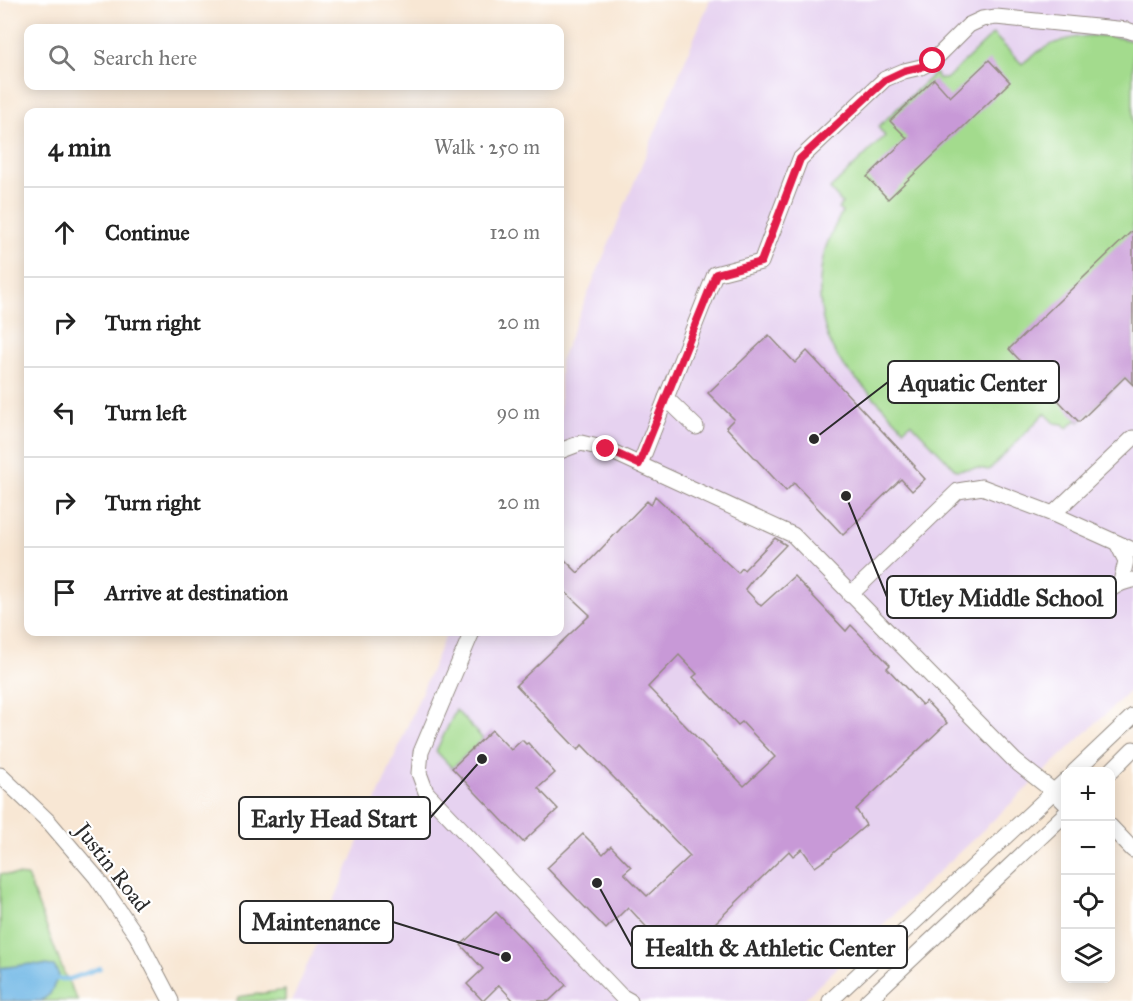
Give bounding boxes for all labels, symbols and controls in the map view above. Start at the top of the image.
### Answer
search box [24,24,564,90]
icon: search [45,41,78,74]
text: Search here [93,44,197,71]
route start [919,47,945,73]
text: 4 min [48,131,111,163]
text: Walk · 250 m [434,135,540,159]
icon: ahead [48,216,81,249]
text: Continue [105,219,190,246]
text: 120 m [489,220,540,244]
icon: right [48,306,81,339]
text: Turn right [105,309,201,336]
text: 20 m [497,310,540,334]
callout: Aquatic Center [888,361,1059,403]
text: Aquatic Center [897,368,1048,398]
icon: left [48,396,81,429]
text: Turn left [105,399,187,426]
text: 90 m [497,400,540,424]
route end [592,435,618,461]
icon: right [48,486,81,519]
text: Turn right [105,489,201,516]
text: 20 m [497,490,540,514]
icon: arrive [48,576,81,609]
callout: Utley Middle School [887,576,1116,618]
text: Arrive at destination [105,579,288,606]
text: Utley Middle School [899,583,1104,613]
map controls [1061,767,1115,983]
button: + [1061,767,1115,821]
callout: Early Head Start [239,797,430,839]
text: Early Head Start [251,804,418,834]
street label: Justin Road [68,816,156,917]
button: − [1061,821,1115,875]
button: locate [1061,875,1115,929]
callout: Maintenance [240,901,393,943]
text: Maintenance [251,907,381,937]
callout: Health & Athletic Center [632,926,907,968]
button: layers [1061,929,1115,983]
text: Health & Athletic Center [645,933,896,963]

